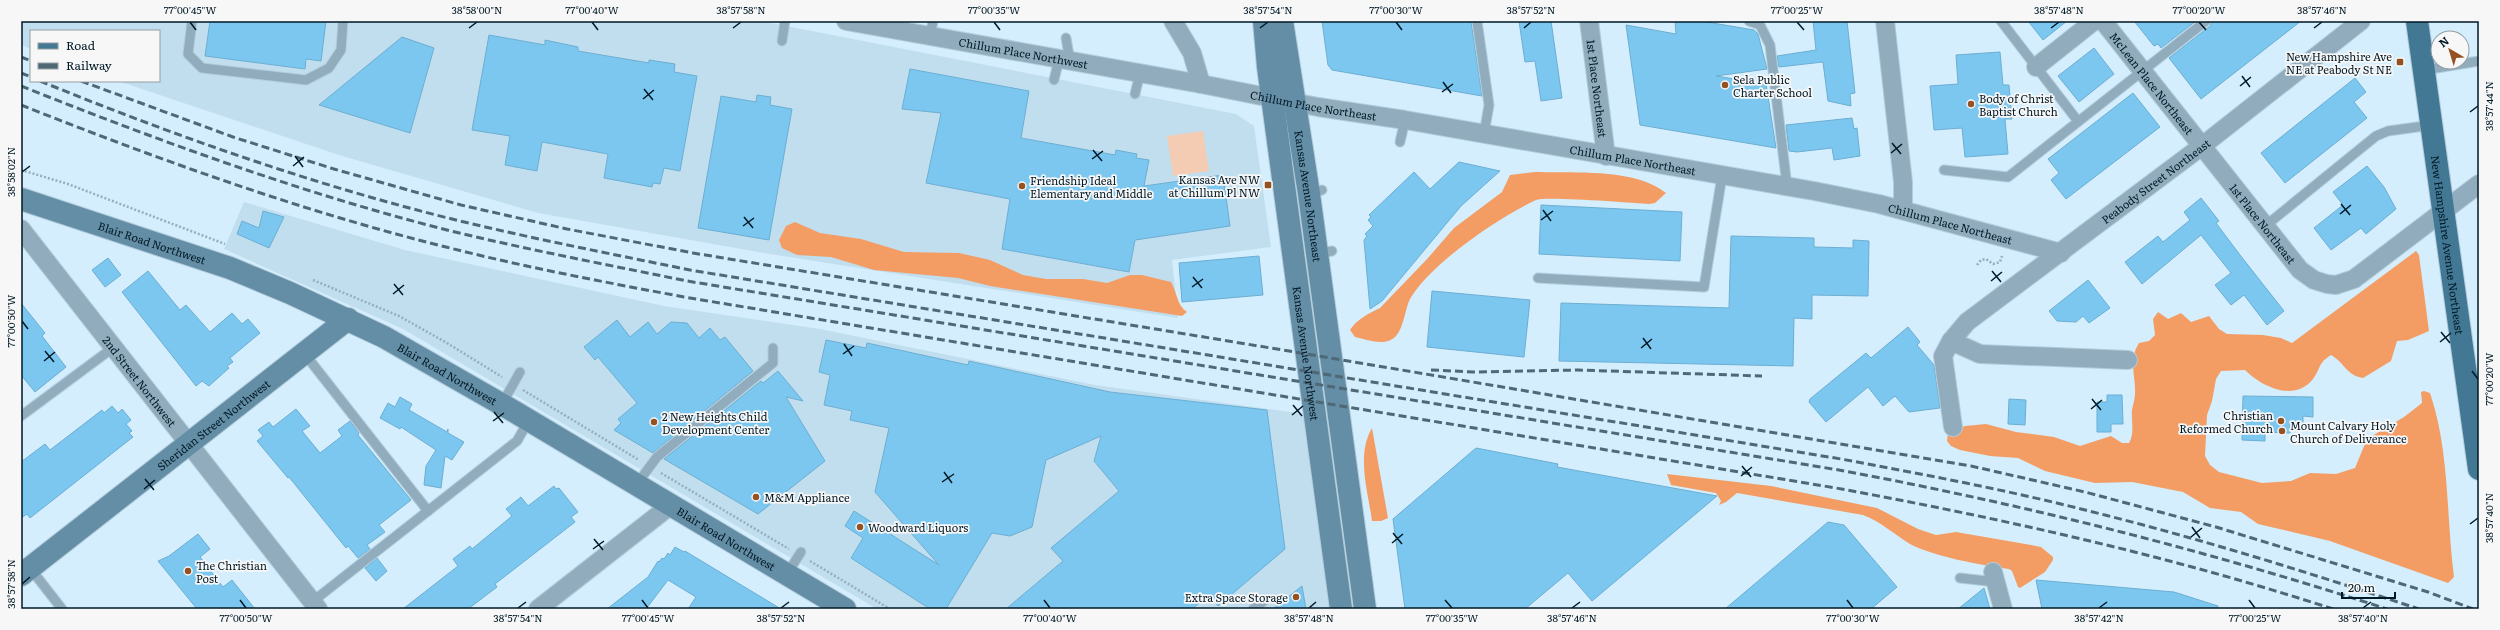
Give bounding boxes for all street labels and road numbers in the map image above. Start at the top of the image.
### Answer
street label: McLean Place Northeast [2106,28,2198,138]
street label: Chillum Place Northwest [957,33,1090,72]
street label: 1st Place Northeast [1583,39,1612,139]
street label: Chillum Place Northeast [1249,86,1378,124]
street label: Kansas Avenue Northeast [1291,129,1326,263]
street label: Peabody Street Northeast [2098,134,2214,227]
street label: Chillum Place Northeast [1568,141,1698,178]
street label: New Hampshire Avenue Northeast [2428,154,2468,336]
street label: 1st Place Northeast [2226,180,2300,267]
street label: Chillum Place Northeast [1886,199,2015,248]
street label: Blair Road Northwest [96,217,209,268]
street label: Kansas Avenue Northwest [1290,285,1324,422]
street label: 2nd Street Northwest [99,332,181,430]
street label: Blair Road Northwest [395,338,501,409]
street label: Sheridan Street Northwest [153,375,274,474]
street label: Blair Road Northwest [674,502,779,574]

